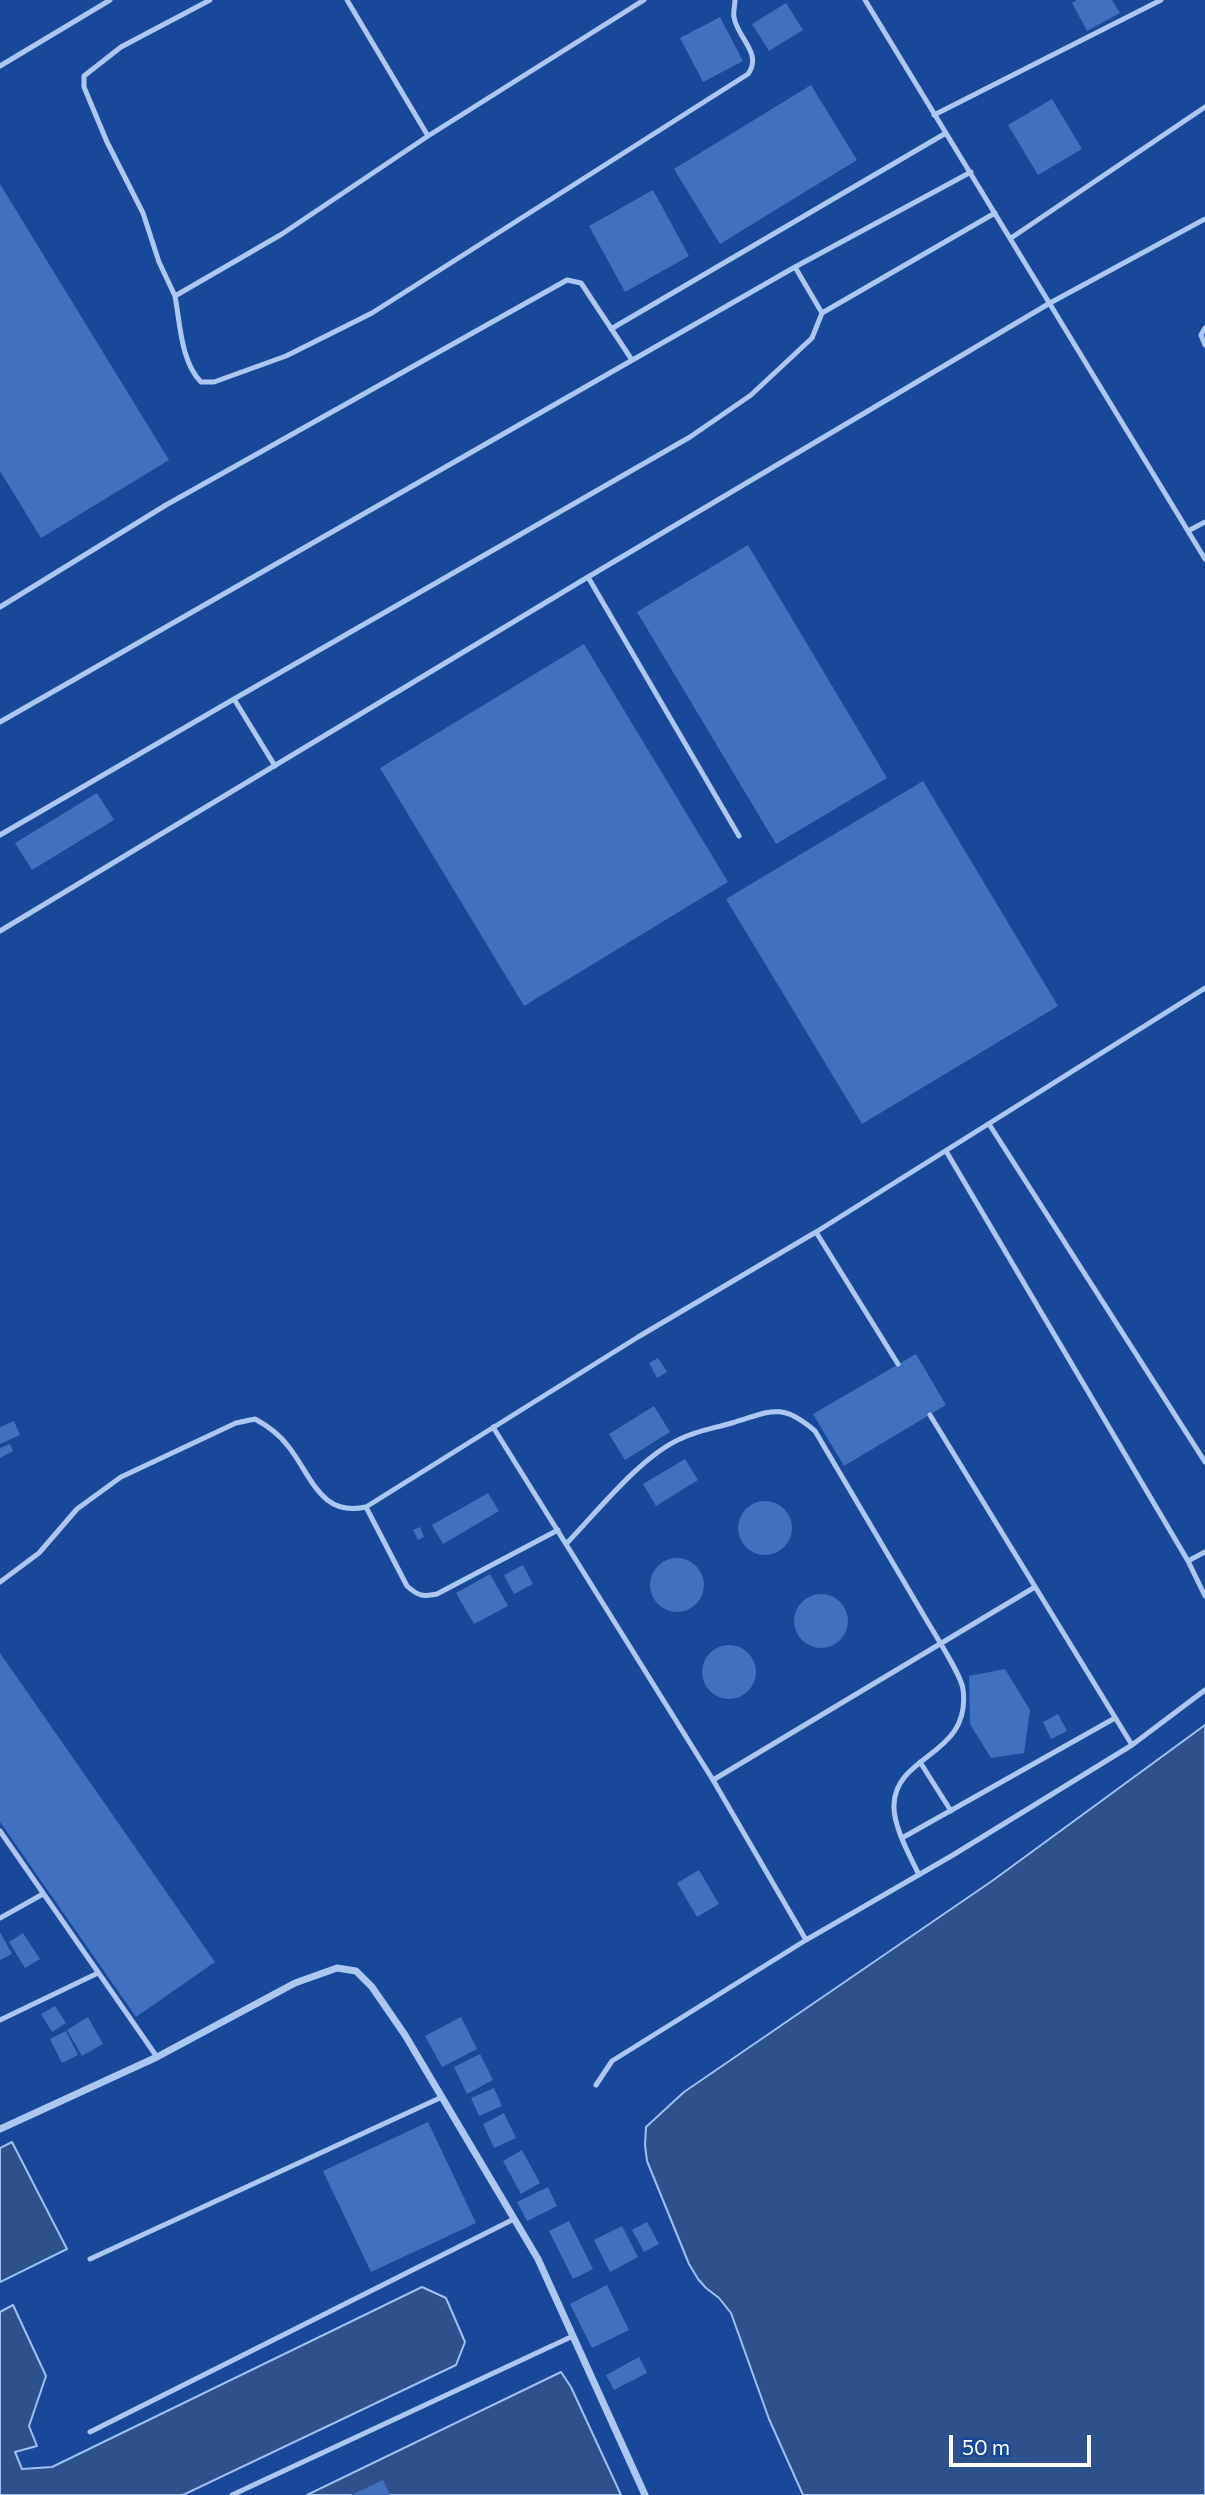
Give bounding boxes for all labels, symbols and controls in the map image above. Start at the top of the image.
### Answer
scale bar [953,2422,1095,2466]
text: 50 m [962,2434,1010,2459]

